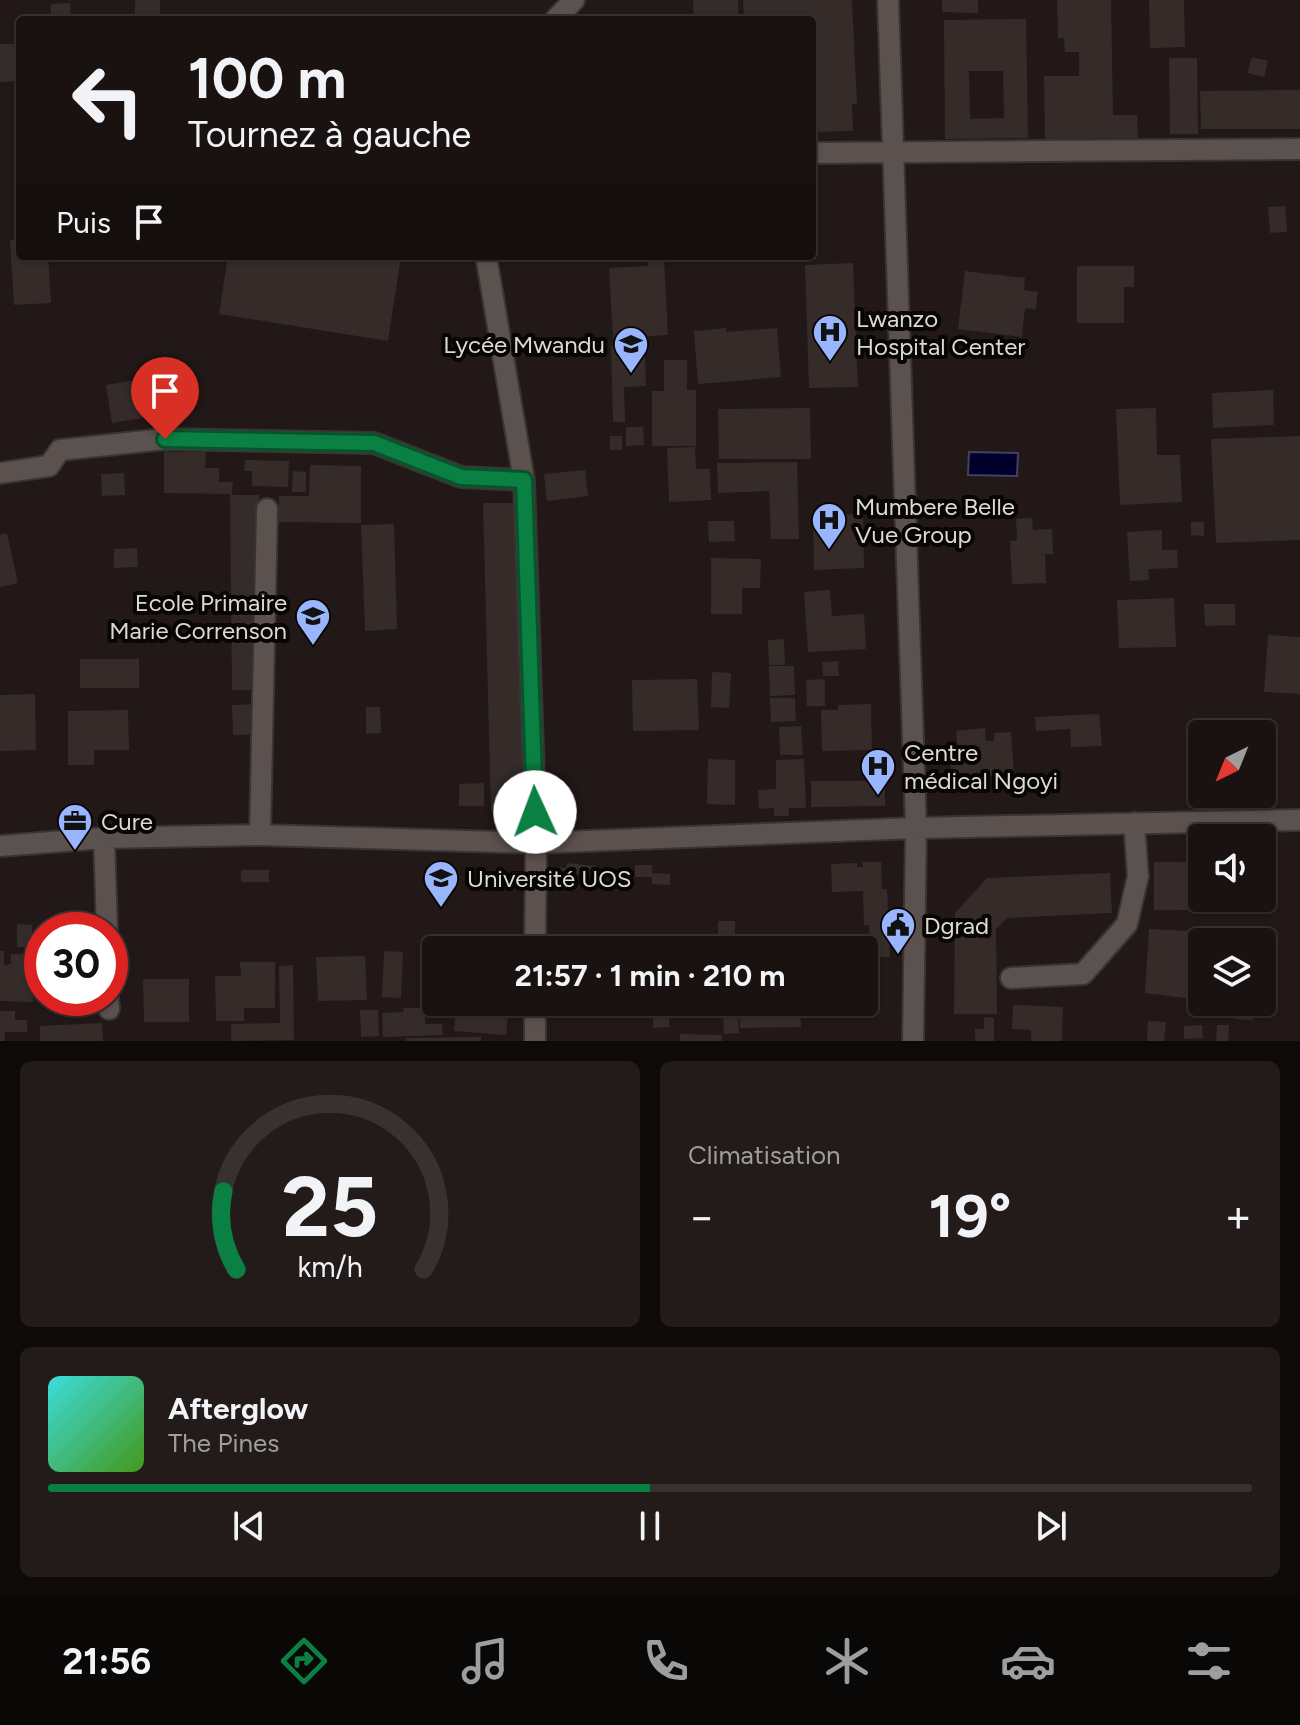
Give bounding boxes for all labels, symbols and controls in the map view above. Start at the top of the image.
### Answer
text: 100 m [188,45,346,112]
icon: left [56,48,160,152]
text: Tournez à gauche [188,113,471,156]
icon: arrive [127,200,171,244]
text: Puis [56,204,111,241]
place label: Lwanzo Hospital Center [856,304,1025,361]
hospital icon: Lwanzo Hospital Center [811,313,849,363]
school or university icon: Lycée Mwandu [612,325,650,375]
place label: Lycée Mwandu [443,330,605,359]
pin [131,357,199,439]
icon: arrive [143,369,187,413]
place label: Mumbere Belle Vue Group [855,492,1015,549]
hospital icon: Mumbere Belle Vue Group [810,501,848,551]
place label: Ecole Primaire Marie Correnson [109,588,287,645]
school or university icon: Ecole Primaire Marie Correnson [294,597,332,647]
north arrow [1188,720,1276,808]
map controls [1188,720,1276,1016]
place label: Centre médical Ngoyi [904,738,1058,795]
hospital icon: Centre médical Ngoyi [859,747,897,797]
position arrow [493,770,577,854]
office icon: Cure [56,802,94,852]
place label: Cure [101,807,153,836]
button: sound [1188,824,1276,912]
school or university icon: Université UOS [422,859,460,909]
place label: Université UOS [467,864,632,893]
public building icon: Dgrad [879,906,917,956]
place label: Dgrad [924,911,989,940]
speed limit sign: 30 [24,912,128,1016]
button: layers [1188,928,1276,1016]
text: 21:57 · 1 min · 210 m [515,957,785,994]
text: Climatisation [688,1139,841,1171]
text: 25 [282,1157,378,1257]
text: 19° [929,1180,1011,1252]
text: − [688,1190,715,1243]
text: + [1225,1190,1252,1243]
text: km/h [297,1250,363,1284]
text: Afterglow [168,1390,308,1427]
text: The Pines [168,1427,279,1459]
icon: previous [227,1504,271,1548]
icon: pause [628,1504,672,1548]
icon: next [1029,1504,1073,1548]
icon: directions [276,1633,332,1689]
icon: music [457,1633,513,1689]
icon: phone [638,1633,694,1689]
icon: climate [819,1633,875,1689]
icon: car [1000,1633,1056,1689]
icon: filters [1181,1633,1237,1689]
text: 21:56 [63,1640,151,1683]

